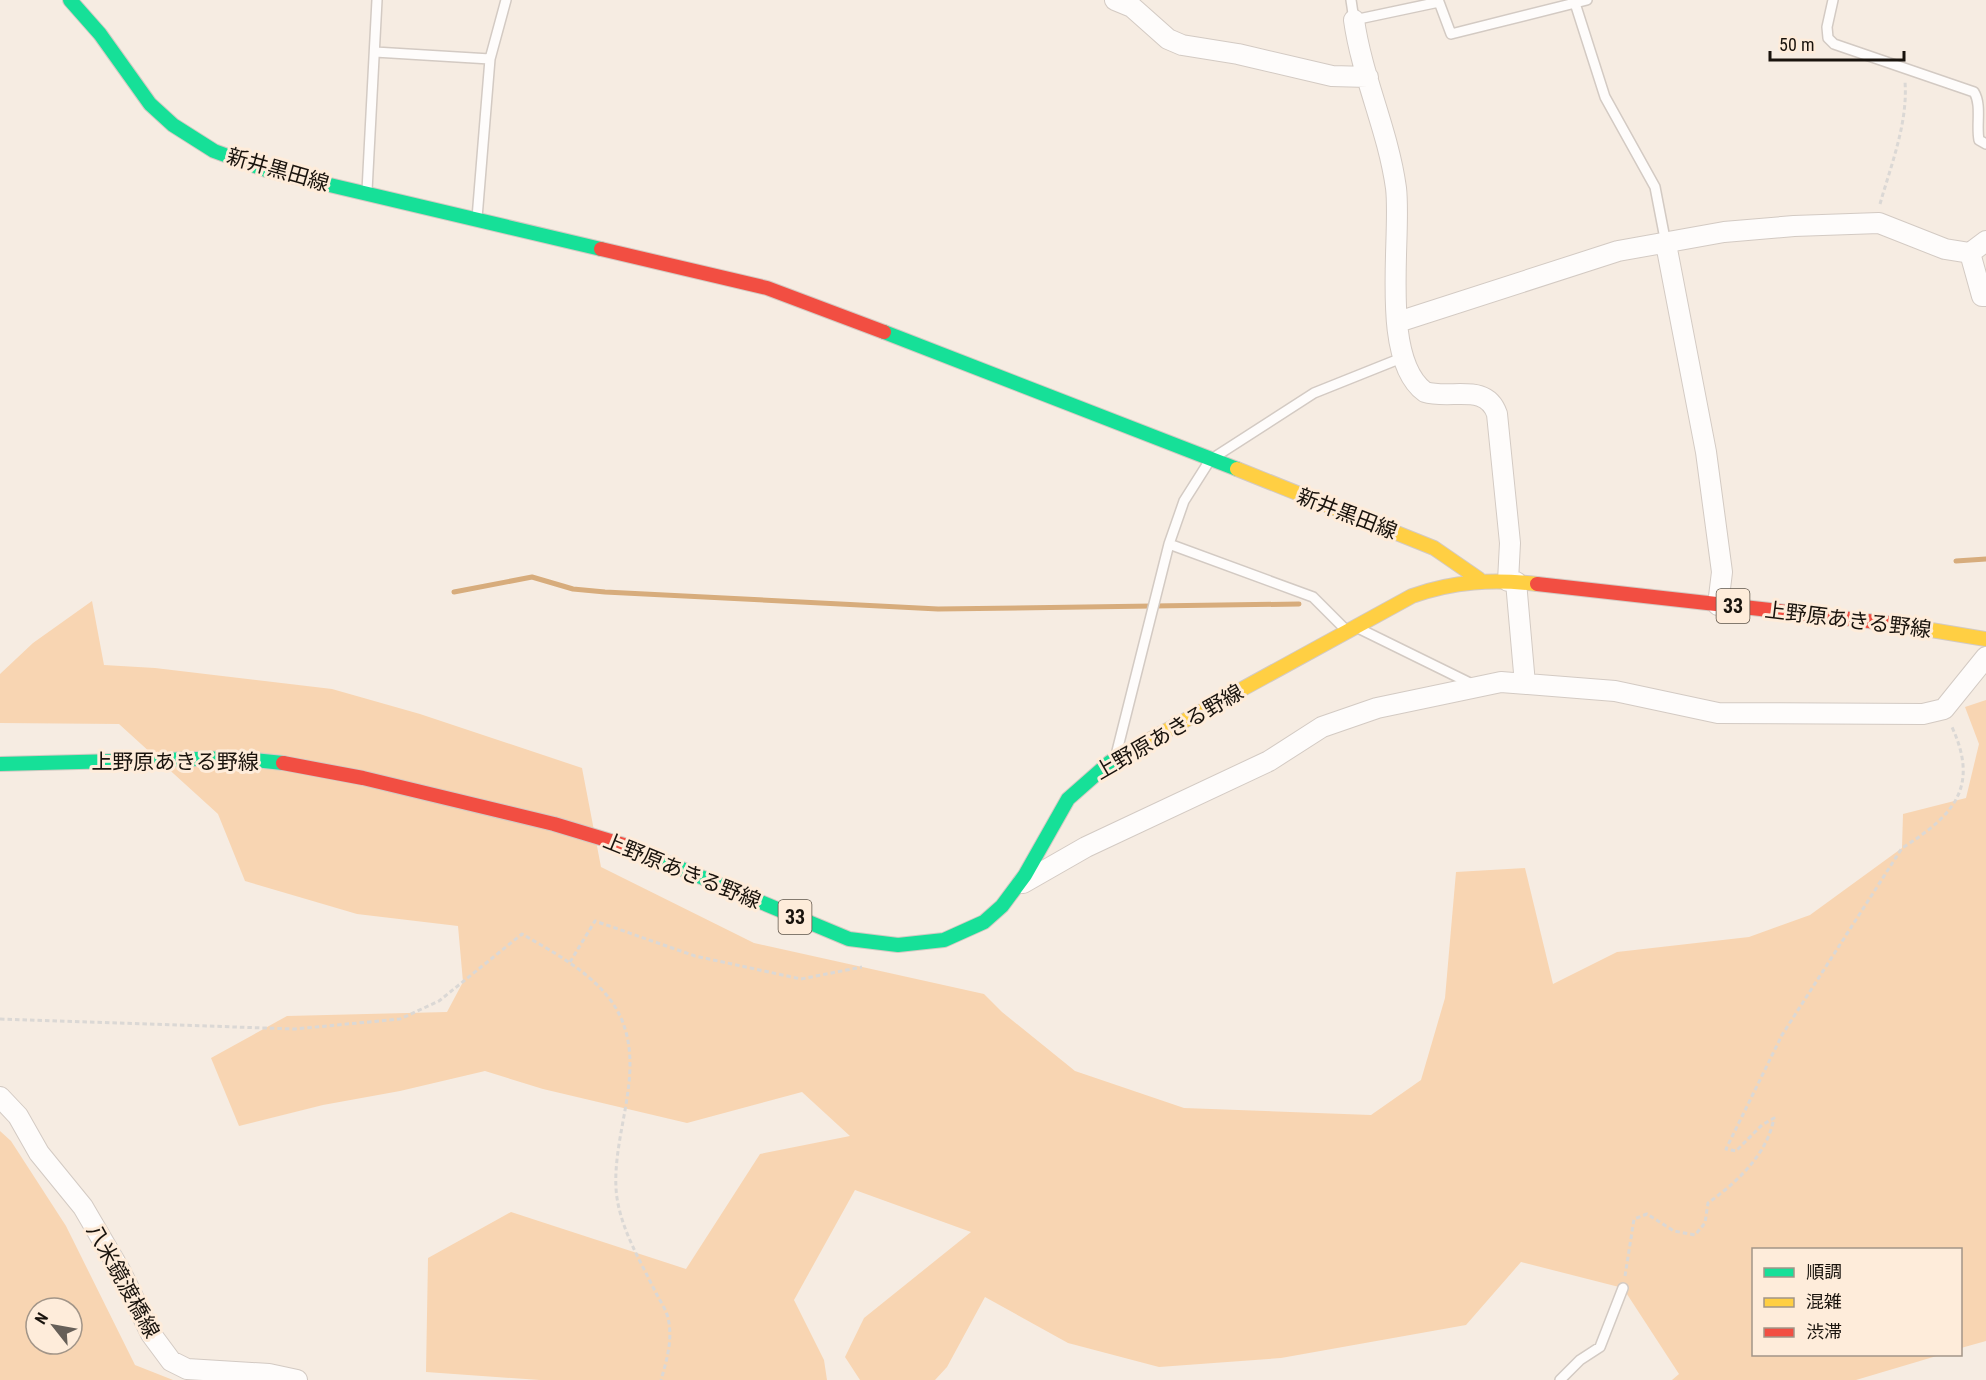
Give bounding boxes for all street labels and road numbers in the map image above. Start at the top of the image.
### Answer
street label: 新井黒田線 [224,144,332,196]
street label: 新井黒田線 [1294,484,1400,544]
road number: 33 [1716,589,1750,623]
street label: 上野原あきる野線 [1763,598,1933,642]
street label: 上野原あきる野線 [1090,680,1248,784]
street label: 上野原あきる野線 [91,750,259,774]
street label: 上野原あきる野線 [600,828,764,914]
road number: 33 [778,900,812,934]
street label: 八米鏡渡橋線 [82,1220,164,1342]

